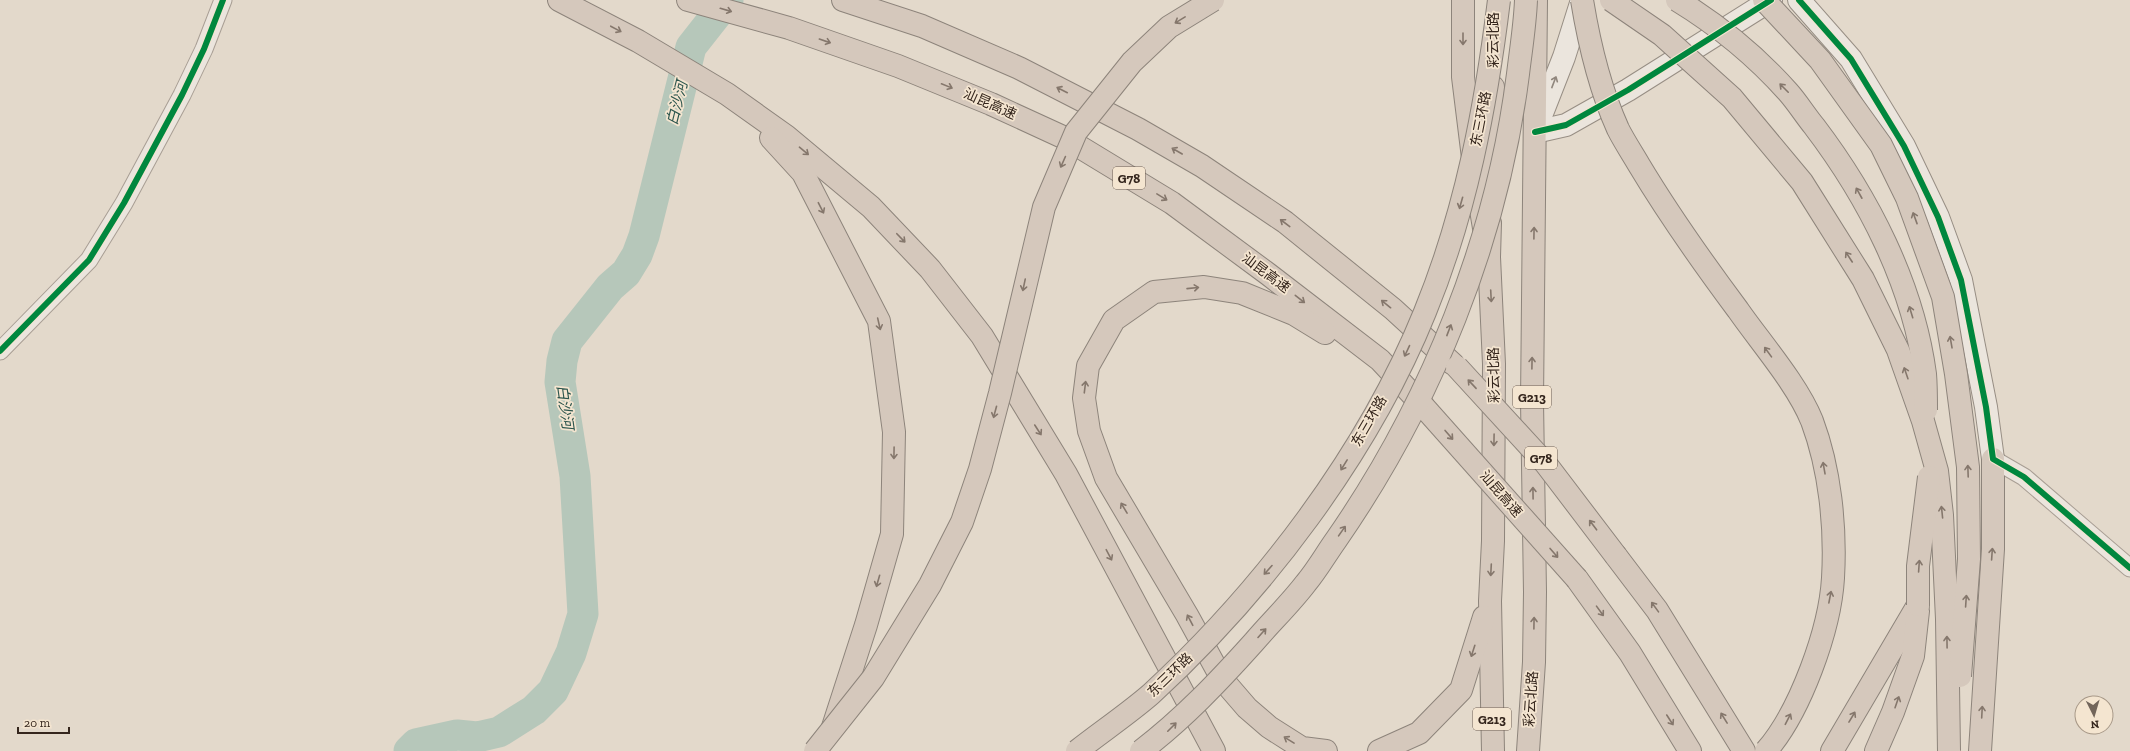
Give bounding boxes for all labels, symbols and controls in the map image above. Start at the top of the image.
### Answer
one-way arrow [719,7,732,15]
street label: 彩云北路 [1485,12,1502,68]
one-way arrow [1174,17,1186,25]
one-way arrow [610,26,622,34]
one-way arrow [1459,32,1467,45]
one-way arrow [819,37,831,45]
water label: 白沙河 [663,76,692,127]
one-way arrow [1550,77,1558,89]
one-way arrow [941,83,953,90]
one-way arrow [1779,83,1789,93]
street label: 汕昆高速 [961,85,1019,123]
one-way arrow [1056,86,1068,93]
street label: 东三环路 [1467,90,1495,148]
one-way arrow [799,147,810,156]
one-way arrow [1171,147,1183,155]
one-way arrow [1059,156,1066,168]
road number: G78 [1113,167,1145,189]
one-way arrow [1855,187,1863,199]
one-way arrow [1156,194,1168,202]
one-way arrow [1457,197,1464,210]
one-way arrow [817,202,825,214]
one-way arrow [1910,212,1918,224]
one-way arrow [1280,218,1291,227]
one-way arrow [1530,227,1538,240]
one-way arrow [896,233,905,243]
street label: 汕昆高速 [1239,249,1293,297]
one-way arrow [1845,252,1853,263]
one-way arrow [1020,279,1028,292]
one-way arrow [1186,284,1199,292]
one-way arrow [1487,289,1495,302]
one-way arrow [1295,295,1306,303]
one-way arrow [1381,300,1392,308]
one-way arrow [1907,306,1914,319]
one-way arrow [875,317,883,330]
one-way arrow [1446,325,1454,337]
one-way arrow [1947,336,1955,349]
one-way arrow [1403,345,1410,357]
one-way arrow [1764,346,1773,357]
street label: 彩云北路 [1485,347,1503,403]
one-way arrow [1528,357,1536,370]
one-way arrow [1902,368,1910,380]
one-way arrow [1468,379,1477,389]
one-way arrow [1082,381,1089,394]
water label: 白沙河 [553,383,577,433]
road number: G213 [1513,386,1551,408]
street label: 东三环路 [1348,393,1390,449]
one-way arrow [991,405,998,418]
one-way arrow [1034,424,1042,435]
one-way arrow [1444,430,1454,440]
one-way arrow [1490,433,1498,446]
one-way arrow [890,446,897,459]
road number: G78 [1525,447,1557,469]
one-way arrow [1340,459,1348,470]
one-way arrow [1820,462,1828,475]
one-way arrow [1964,465,1972,478]
street label: 汕昆高速 [1476,467,1526,521]
one-way arrow [1529,487,1537,500]
one-way arrow [1120,502,1128,514]
one-way arrow [1938,506,1945,519]
one-way arrow [1588,519,1597,530]
one-way arrow [1338,526,1346,537]
one-way arrow [1549,548,1558,558]
one-way arrow [1989,548,1996,561]
one-way arrow [1106,549,1113,561]
one-way arrow [1915,560,1922,573]
one-way arrow [1488,563,1495,576]
one-way arrow [1263,565,1272,575]
one-way arrow [874,574,881,587]
one-way arrow [1826,591,1834,604]
one-way arrow [1962,595,1969,608]
one-way arrow [1651,602,1659,613]
one-way arrow [1595,605,1604,616]
one-way arrow [1186,615,1194,627]
one-way arrow [1530,617,1538,630]
one-way arrow [1257,628,1266,638]
one-way arrow [1943,636,1951,649]
one-way arrow [1469,645,1476,658]
street label: 东三环路 [1144,649,1196,701]
street label: 彩云北路 [1521,670,1541,728]
north arrow [2074,695,2114,735]
one-way arrow [1893,697,1901,709]
one-way arrow [1978,706,1985,719]
road number: G213 [1473,708,1511,730]
scale bar [18,709,69,735]
one-way arrow [1849,711,1857,723]
one-way arrow [1719,712,1727,724]
one-way arrow [1785,713,1792,725]
one-way arrow [1667,714,1675,726]
text: 20 m [24,716,51,730]
text: N [2089,718,2100,731]
one-way arrow [1167,722,1177,731]
one-way arrow [1283,735,1295,743]

